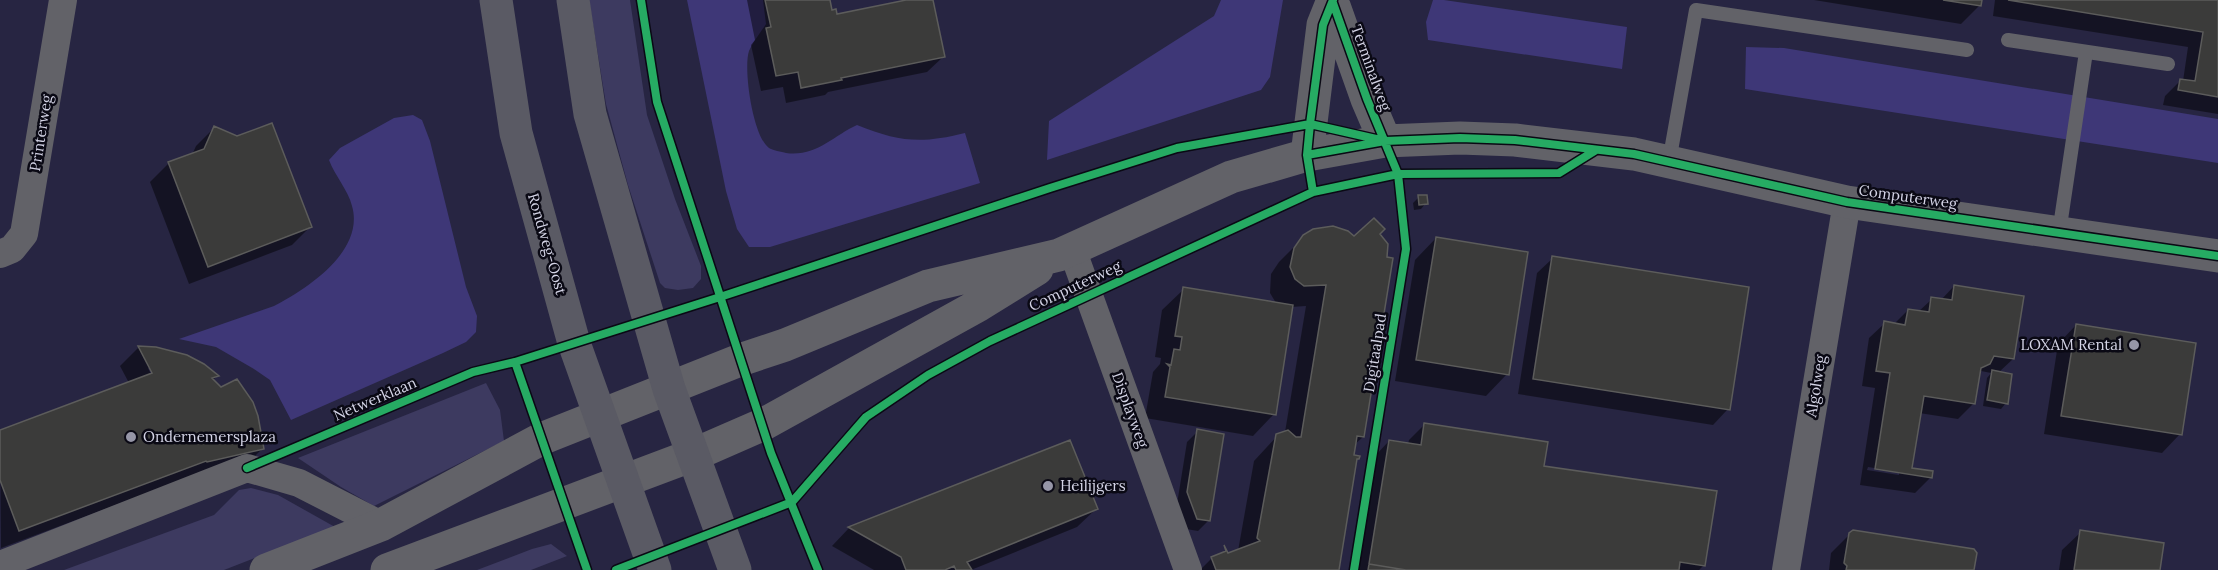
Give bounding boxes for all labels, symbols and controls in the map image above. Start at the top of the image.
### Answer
street label: Terminalweg [1347,22,1396,114]
street label: Printerweg [25,92,56,173]
street label: Computerweg [1858,180,1959,213]
street label: Rondweg-Oost [524,191,571,297]
street label: Computerweg [1026,256,1124,315]
street label: Digitaalpad [1359,312,1390,394]
place label: LOXAM Rental [2021,335,2122,354]
marker: LOXAM Rental [2127,338,2141,352]
street label: Algolweg [1801,353,1830,419]
street label: Displayweg [1108,369,1153,451]
street label: Netwerklaan [330,373,419,425]
place label: Ondernemersplaza [143,427,276,446]
marker: Ondernemersplaza [124,430,138,444]
place label: Heilijgers [1060,476,1126,495]
marker: Heilijgers [1041,479,1055,493]

